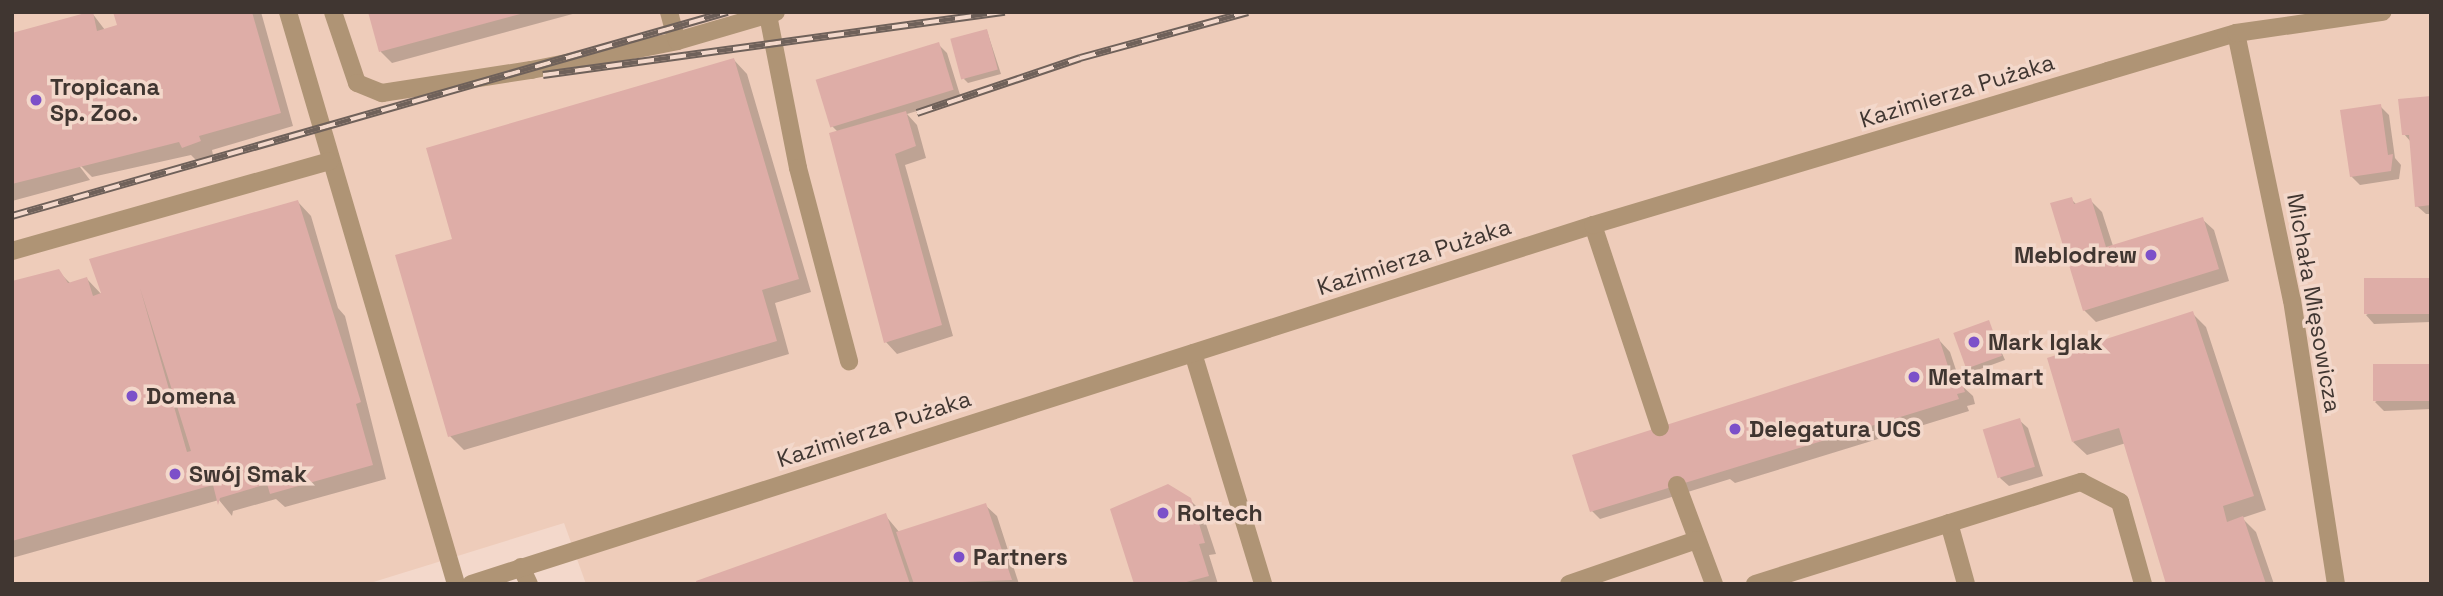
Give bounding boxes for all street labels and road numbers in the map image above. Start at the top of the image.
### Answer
street label: Kazimierza Pużaka [1856,48,2058,134]
street label: Michała Mięsowicza [2281,191,2347,415]
street label: Kazimierza Pużaka [1314,213,1514,301]
street label: Kazimierza Pużaka [774,385,974,473]

